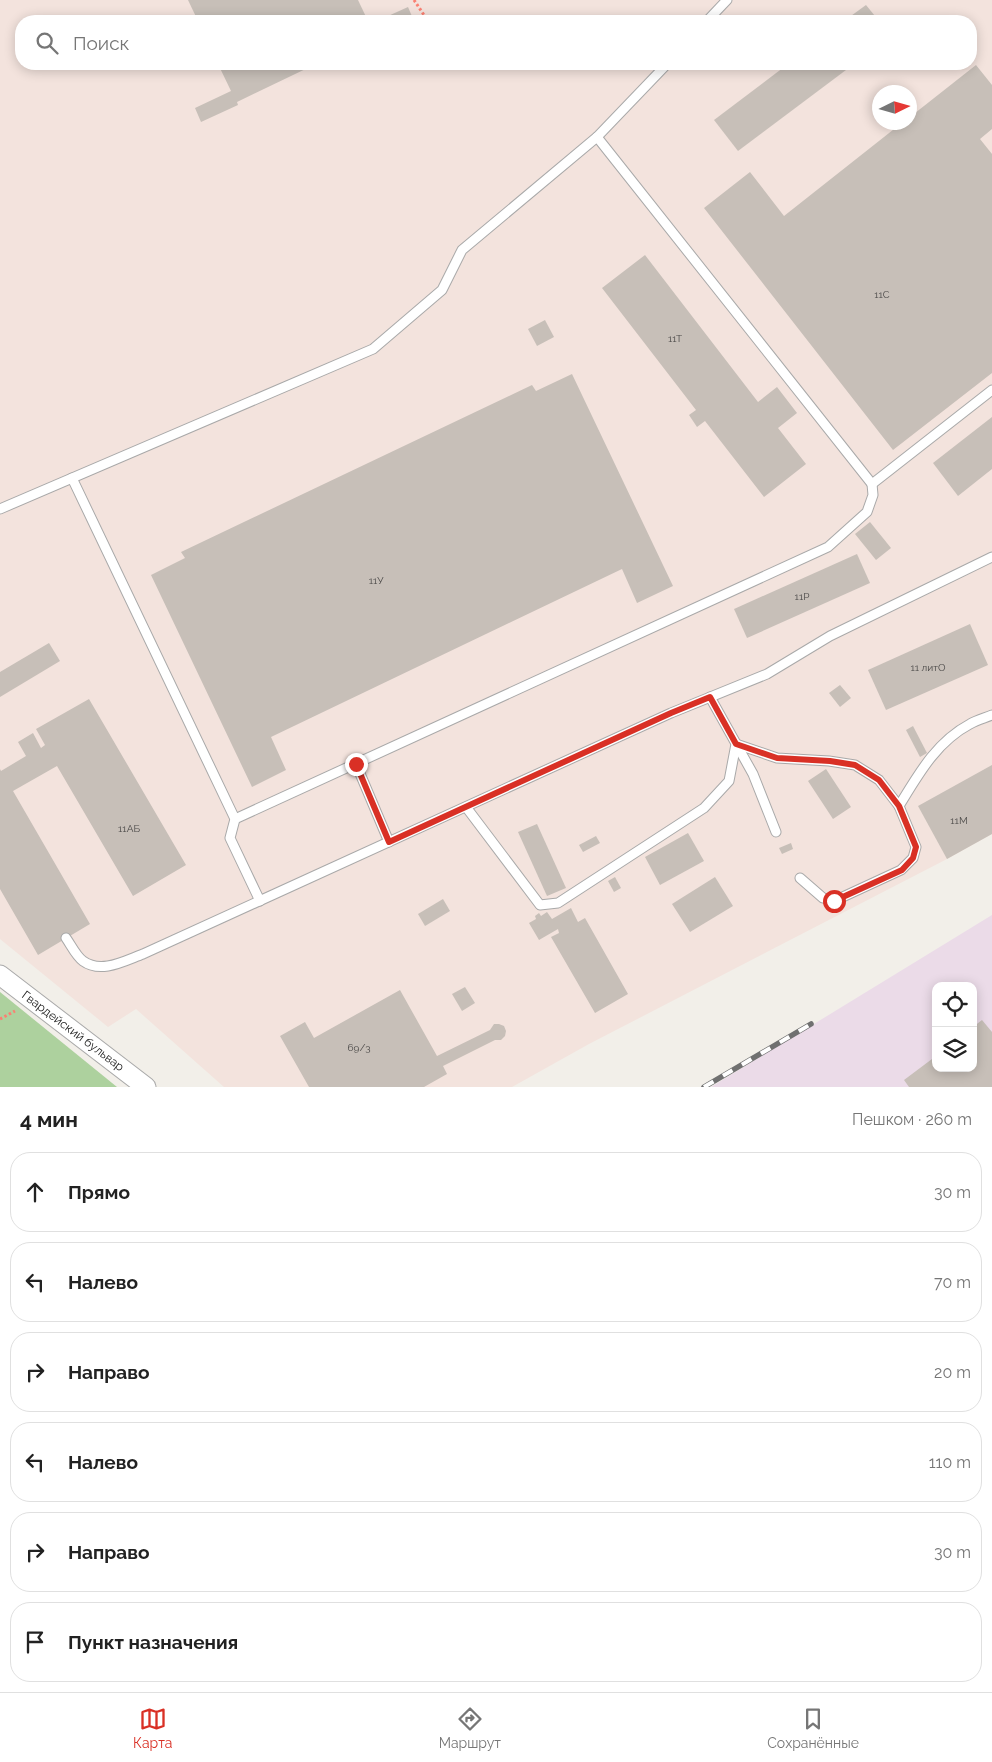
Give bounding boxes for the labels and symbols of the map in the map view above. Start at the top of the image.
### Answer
north arrow [872,85,917,130]
house number: 11С [874,289,890,300]
house number: 11Т [668,333,682,344]
house number: 11У [369,575,384,586]
house number: 11Р [795,591,809,602]
house number: 11 литО [910,662,946,673]
route end [345,753,368,776]
house number: 11М [950,815,968,826]
house number: 11АБ [118,823,140,834]
route start [823,890,846,913]
street label: Гвардейский бульвар [19,988,127,1074]
house number: 69/3 [348,1042,371,1053]

